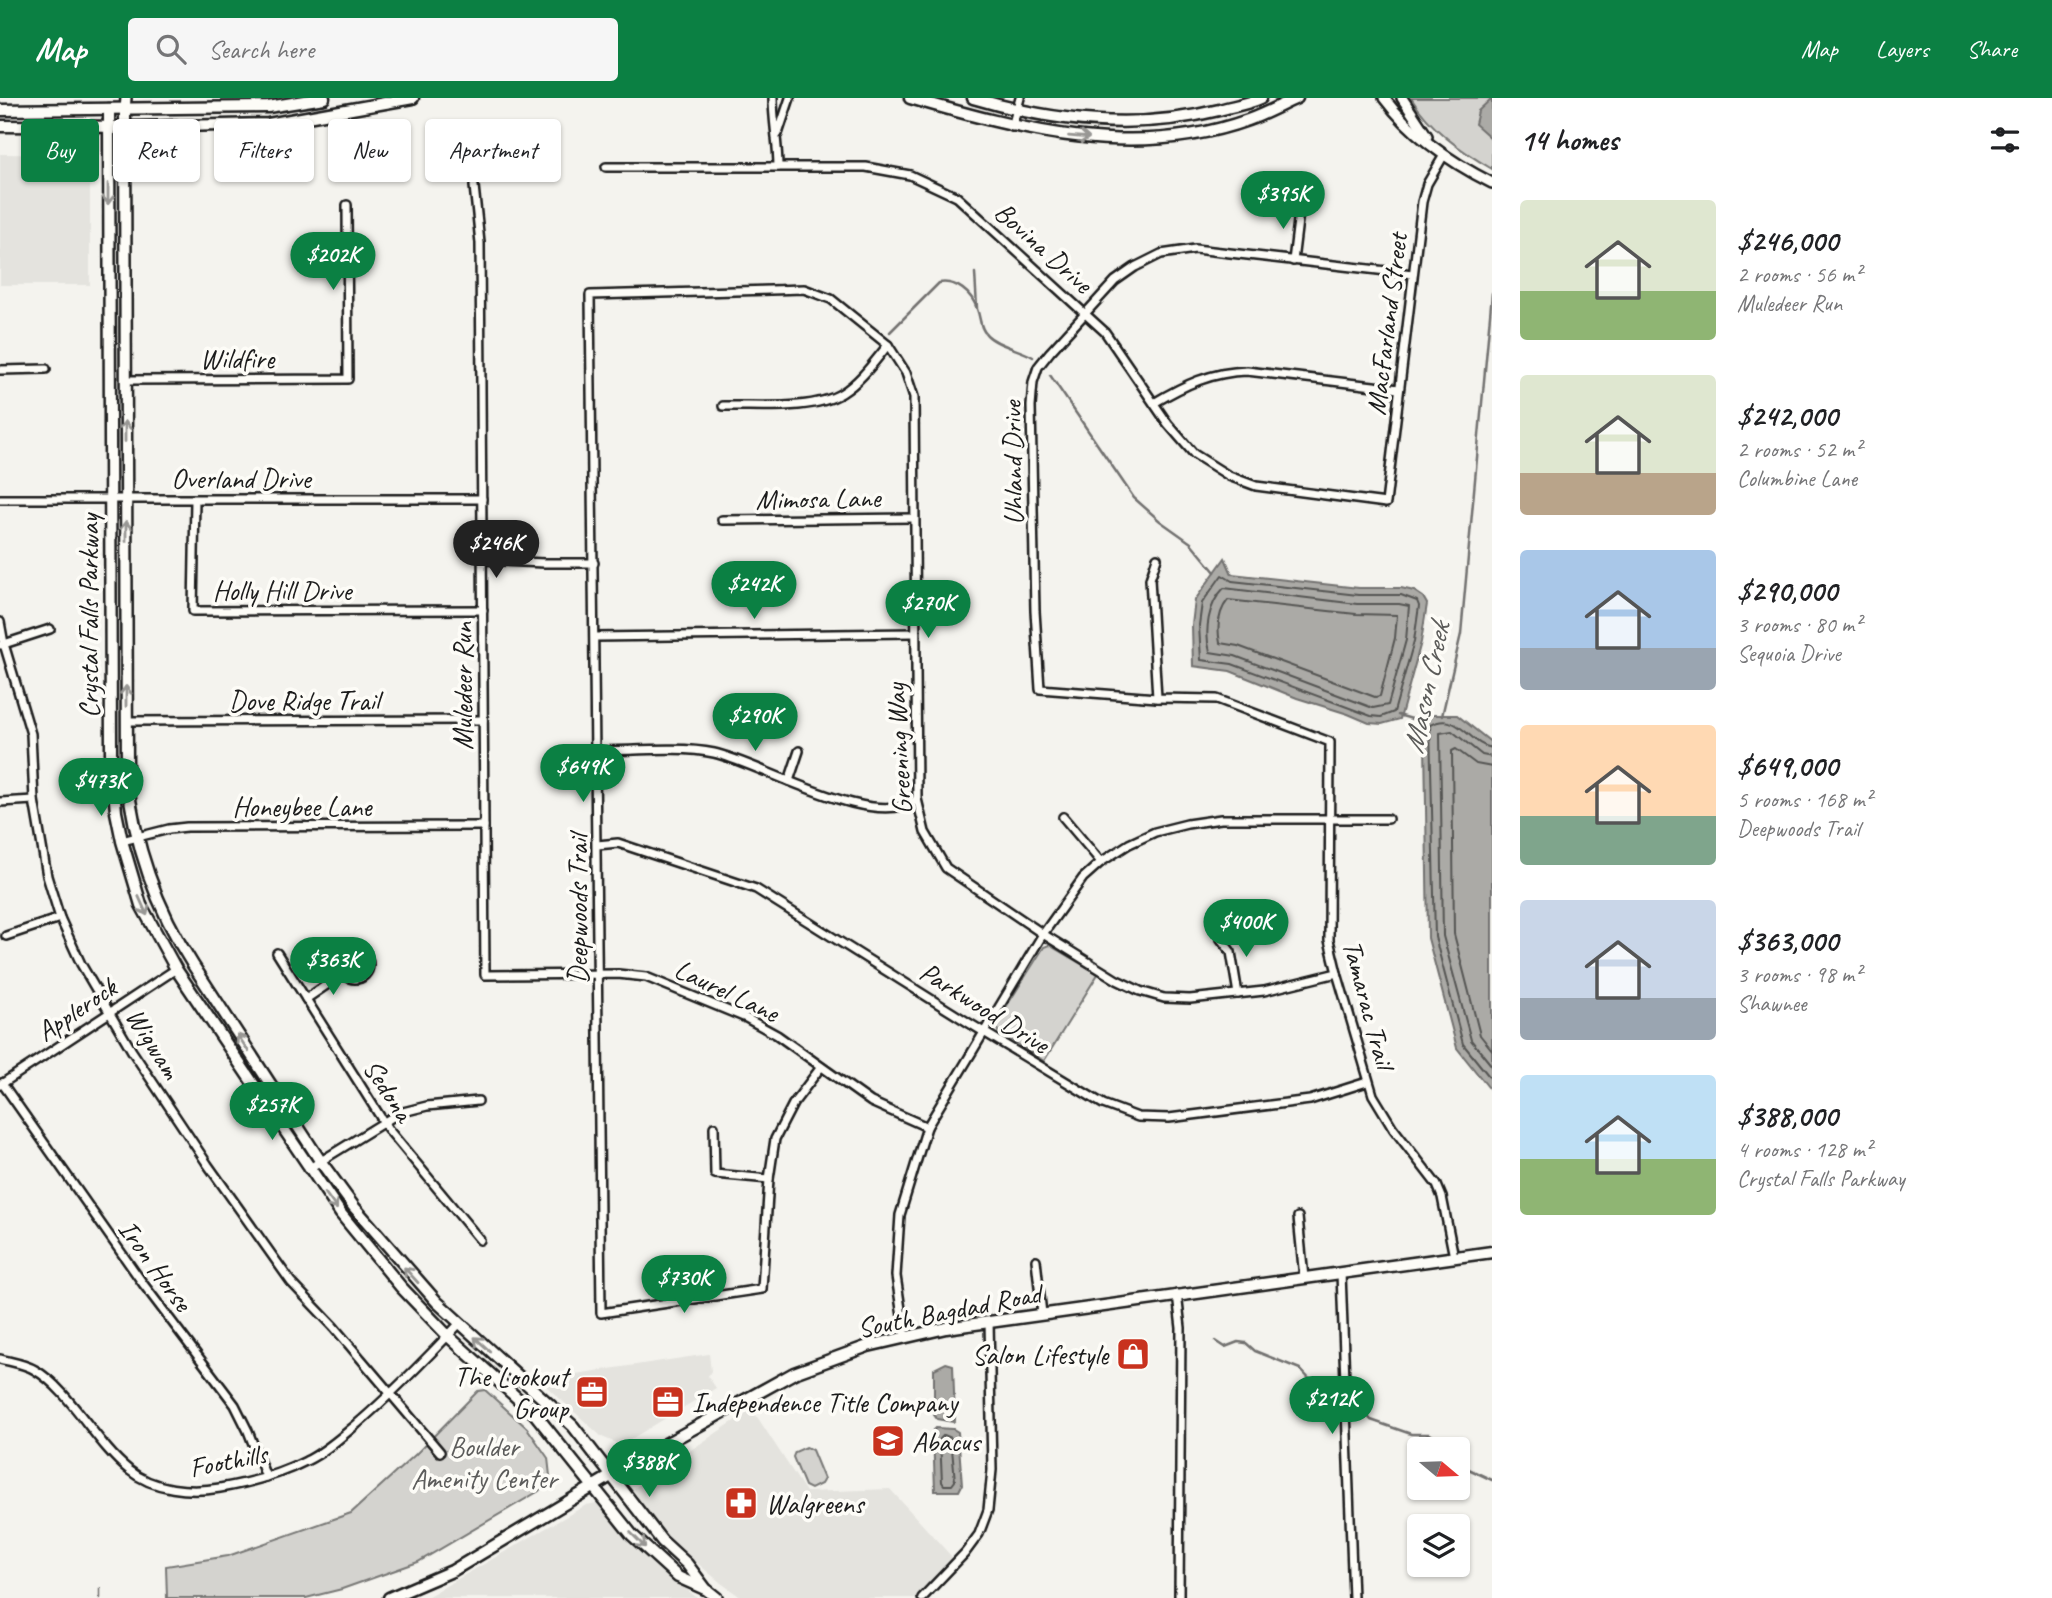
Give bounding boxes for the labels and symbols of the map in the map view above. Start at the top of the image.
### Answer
one-way arrow [1067,131,1090,144]
pin: $395K [1234,172,1332,231]
one-way arrow [101,183,115,206]
street label: Bovina Drive [987,194,1101,302]
street label: MacFarland Street [1358,228,1415,417]
pin: $202K [284,232,382,292]
street label: Wildfire [200,341,276,376]
street label: Uhland Drive [994,399,1031,526]
one-way arrow [118,420,132,443]
street label: Overland Drive [171,461,313,496]
street label: Mimosa Lane [755,480,883,517]
street label: Crystal Falls Parkway [71,511,106,718]
one-way arrow [119,519,133,542]
pin: $246K [447,520,545,580]
pin: $242K [705,561,803,621]
street label: Holly Hill Drive [213,573,353,608]
pin: $270K [879,580,977,640]
water label: Mason Creek [1394,615,1459,757]
street label: Muledeer Run [445,621,480,750]
street label: Greening Way [877,680,919,815]
street label: Dove Ridge Trail [229,683,384,718]
one-way arrow [119,685,133,708]
pin: $290K [706,694,804,753]
pin: $649K [534,744,632,804]
pin: $473K [52,758,150,818]
street label: Honeybee Lane [233,789,373,824]
street label: Deepwoods Trail [560,829,595,984]
one-way arrow [137,895,150,917]
pin: $400K [1197,900,1295,959]
street label: Tamarac Trail [1335,936,1404,1077]
pin: $363K [284,937,382,997]
street label: Laurel Lane [669,951,786,1031]
street label: Parkwood Drive [913,954,1058,1062]
street label: Applerock [30,969,124,1049]
street label: Wigwam [118,1001,190,1087]
one-way arrow [236,1034,251,1053]
street label: Sedona [356,1053,423,1130]
pin: $257K [223,1082,321,1142]
one-way arrow [324,1191,338,1210]
street label: Iron Horse [111,1213,202,1319]
pin: $730K [635,1256,733,1315]
one-way arrow [403,1267,420,1284]
street label: South Bagdad Road [854,1275,1048,1345]
shop icon: Salon Lifestyle [1114,1335,1152,1373]
one-way arrow [473,1337,491,1353]
place label: Salon Lifestyle [972,1337,1110,1372]
place label: The Lookout Group [454,1359,572,1426]
office icon: The Lookout Group [573,1373,611,1411]
pin: $212K [1283,1376,1381,1436]
office icon: Independence Title Company [649,1383,687,1421]
place label: Independence Title Company [692,1385,960,1420]
school or university icon: Abacus [869,1422,907,1460]
place label: Abacus [912,1424,982,1459]
park label: Boulder Amenity Center [411,1429,560,1496]
street label: Foothills [186,1435,272,1485]
north arrow [1407,1437,1470,1500]
pin: $388K [600,1440,698,1499]
pharmacy icon: Walgreens [722,1484,760,1522]
place label: Walgreens [766,1486,866,1521]
one-way arrow [629,1532,646,1549]

